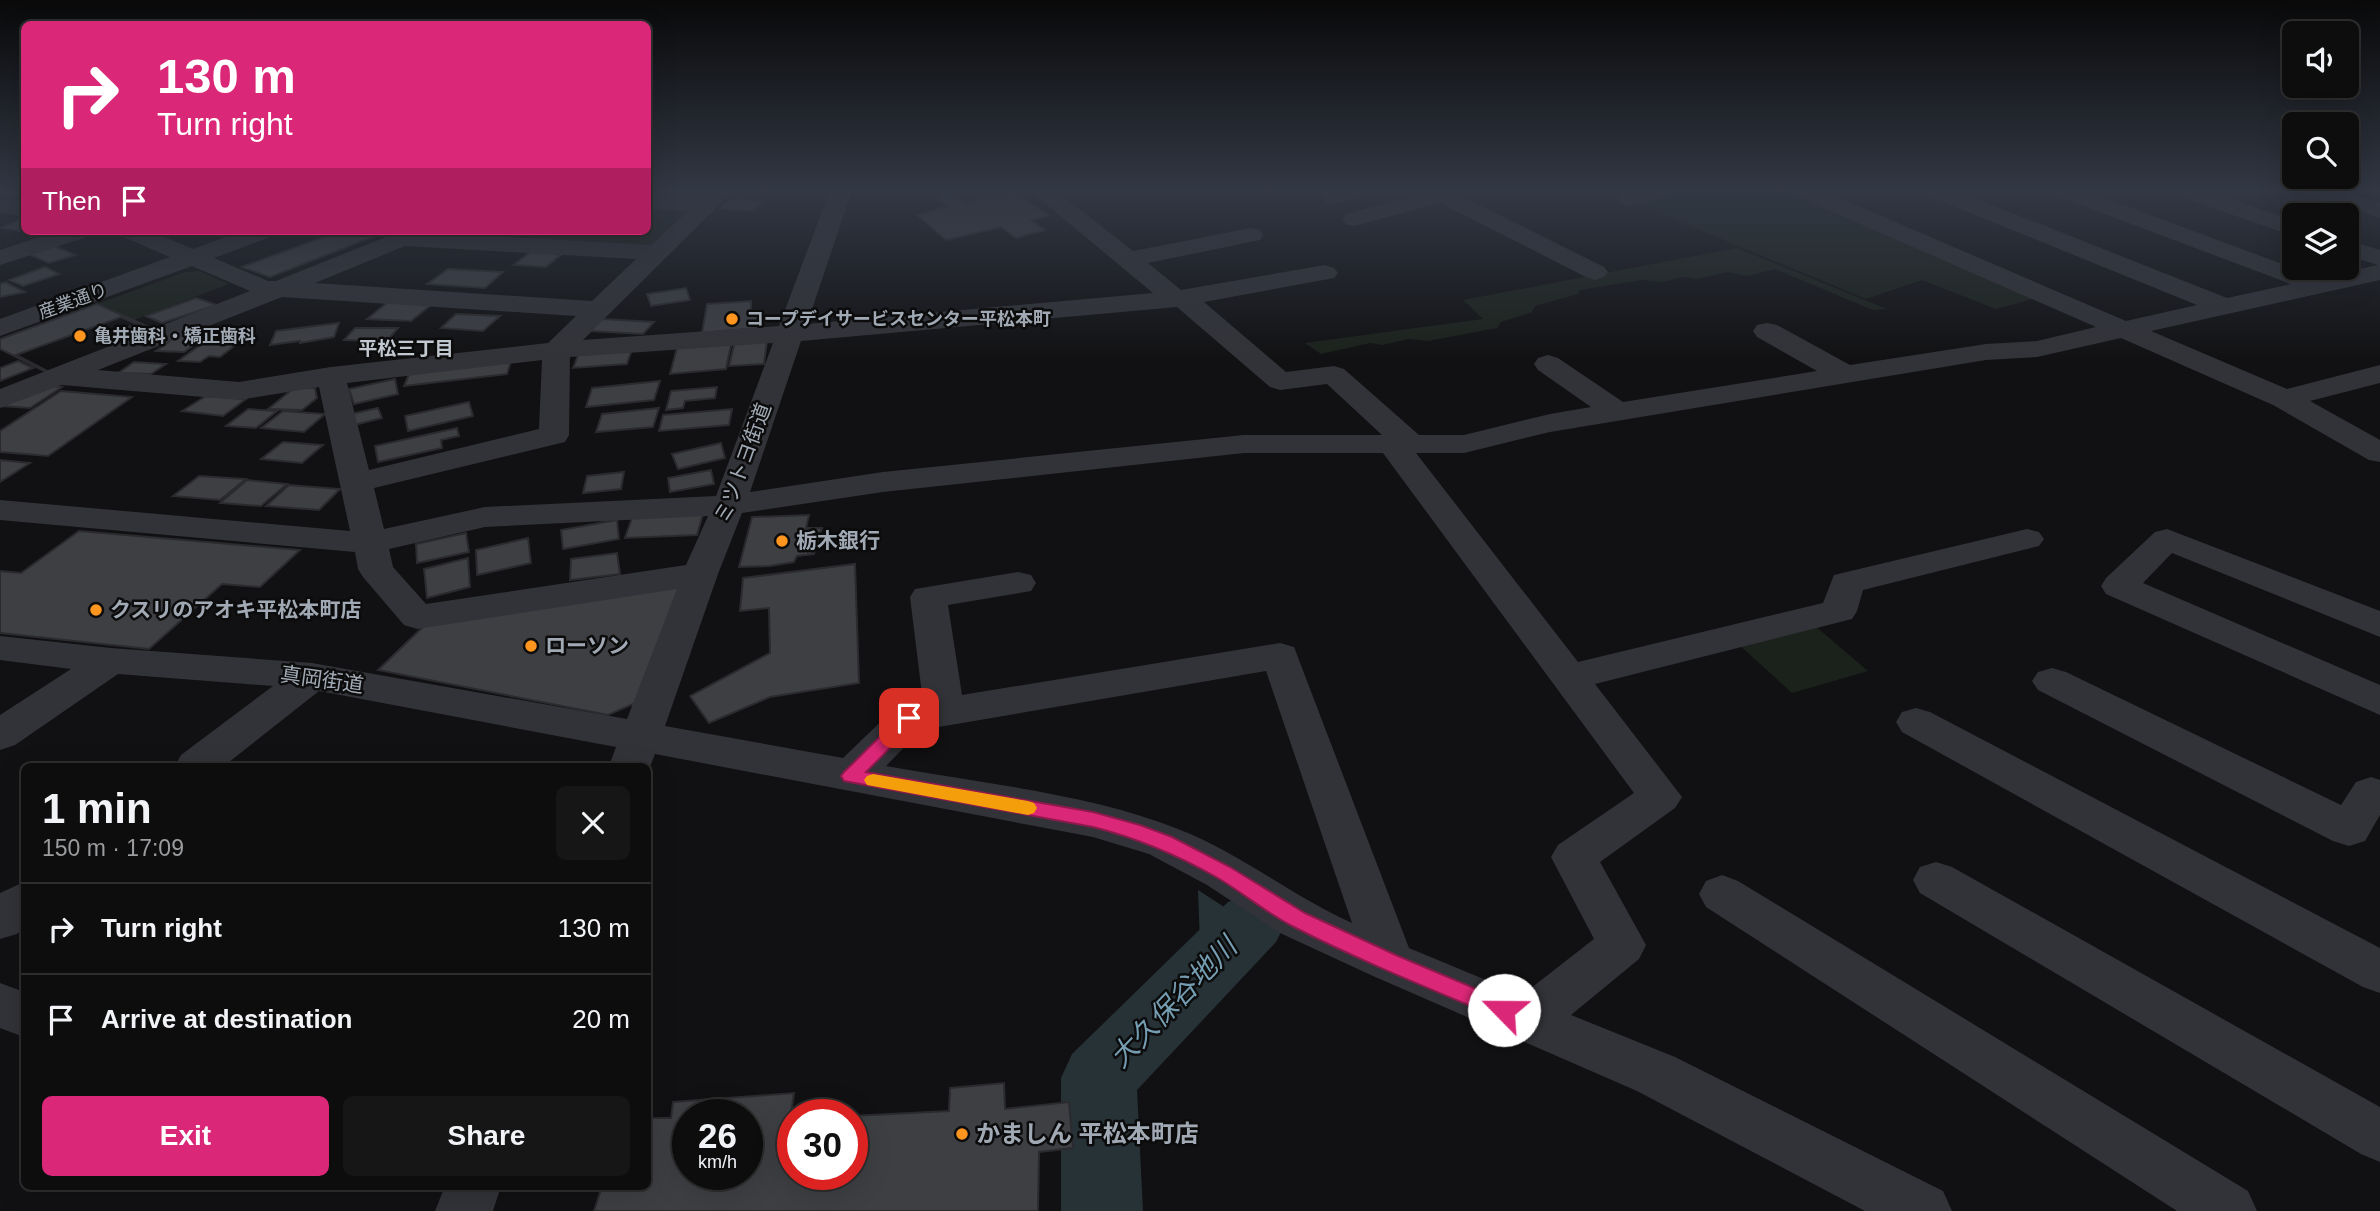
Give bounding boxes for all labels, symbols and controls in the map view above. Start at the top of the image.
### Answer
map controls [2282,21,2359,280]
button: sound [2282,21,2359,98]
icon: right [42,49,133,140]
text: 130 m [157,49,296,103]
text: Turn right [157,106,293,142]
button: search [2282,112,2359,189]
icon: arrive [115,182,153,220]
text: Then [42,186,101,216]
button: layers [2282,203,2359,280]
street label: 産業通り [36,279,110,323]
place label: コープデイサービスセンター平松本町 [746,309,1051,329]
marker: コープデイサービスセンター平松本町 [724,311,740,327]
place label: 亀井歯科・矯正歯科 [94,325,256,346]
marker: 亀井歯科・矯正歯科 [72,328,88,344]
district label: 平松三丁目 [358,338,454,359]
street label: ミツトヨ街道 [710,400,775,526]
place label: 栃木銀行 [796,529,880,552]
marker: 栃木銀行 [774,533,790,549]
place label: クスリのアオキ平松本町店 [110,598,361,621]
marker: クスリのアオキ平松本町店 [88,602,104,618]
place label: ローソン [545,634,629,657]
marker: ローソン [523,638,539,654]
street label: 真岡街道 [279,662,365,697]
pin [879,688,939,748]
icon: arrive [890,699,928,737]
text: 1 min [42,785,152,832]
button: close [556,786,630,860]
text: 150 m · 17:09 [42,835,184,861]
icon: right [42,910,80,948]
text: Turn right [101,913,222,943]
text: 130 m [558,913,630,943]
water label: 大久保谷地川 [1104,929,1245,1074]
position arrow [1467,973,1541,1047]
icon: arrive [42,1001,80,1039]
text: Arrive at destination [101,1004,352,1034]
text: 20 m [572,1004,630,1034]
button: Exit [42,1096,329,1176]
button: Share [343,1096,630,1176]
speed limit sign: 30 [777,1099,868,1190]
text: 26 [698,1116,737,1155]
place label: かましん 平松本町店 [976,1120,1199,1147]
marker: かましん 平松本町店 [954,1126,970,1142]
text: km/h [698,1152,737,1172]

